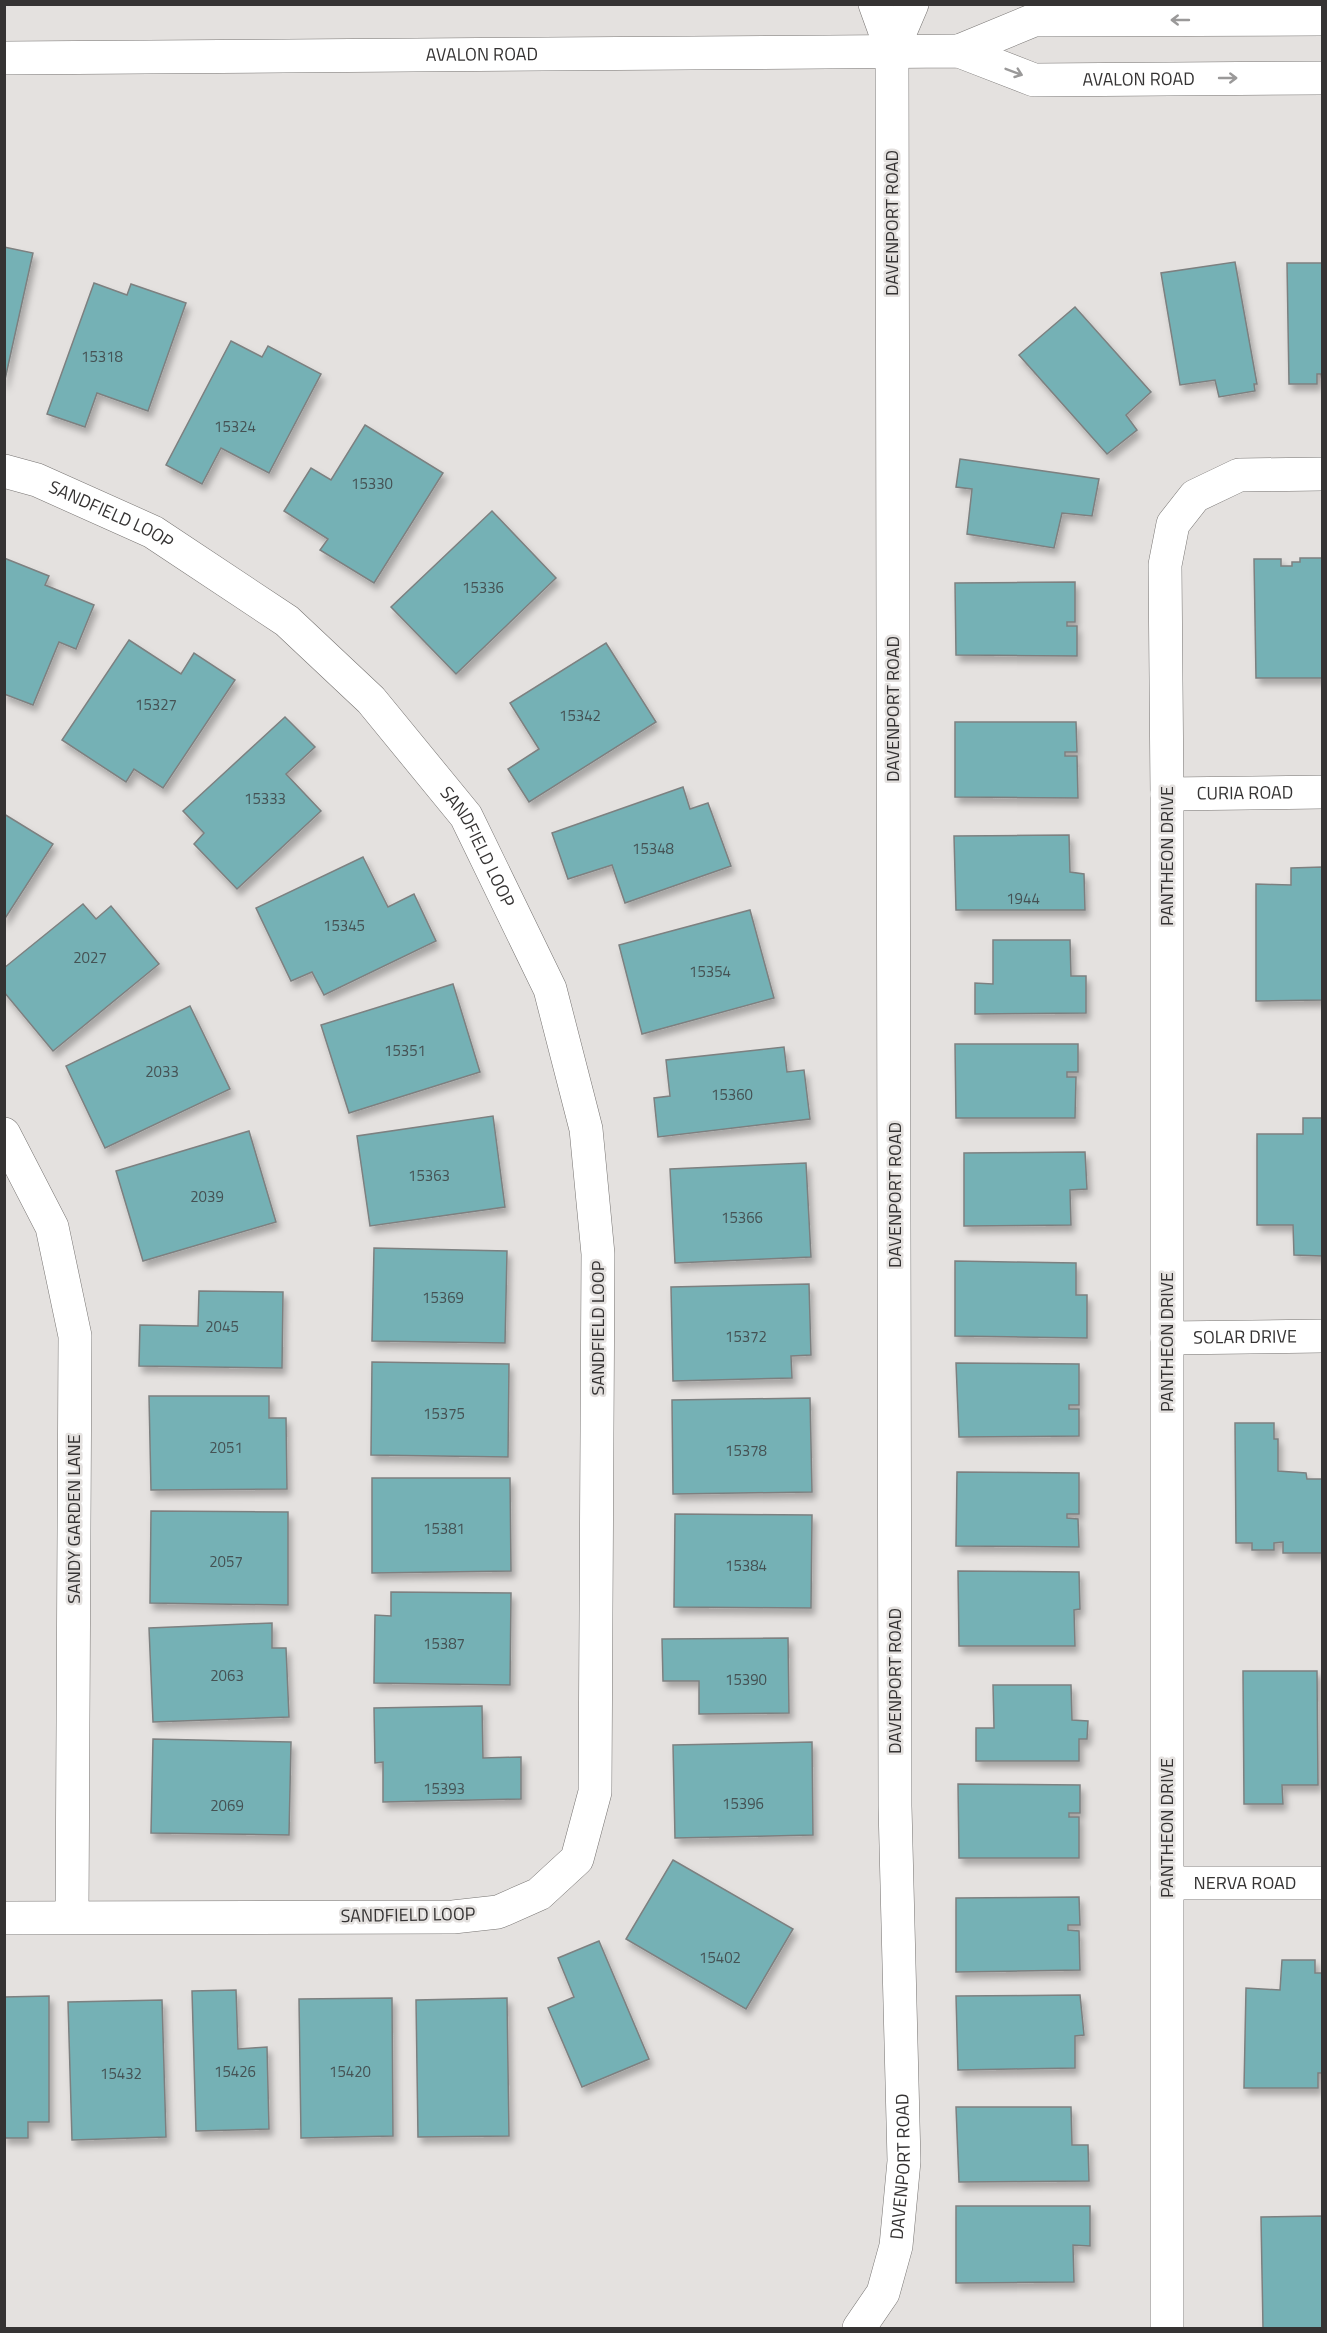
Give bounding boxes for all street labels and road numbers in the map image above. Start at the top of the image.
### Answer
street label: AVALON ROAD [426,40,538,68]
street label: AVALON ROAD [1082,65,1195,93]
street label: DAVENPORT ROAD [878,150,905,296]
street label: SANDFIELD LOOP [45,473,179,555]
street label: DAVENPORT ROAD [879,636,906,782]
street label: CURIA ROAD [1196,778,1294,807]
street label: SANDFIELD LOOP [434,780,522,912]
street label: PANTHEON DRIVE [1153,786,1180,926]
street label: DAVENPORT ROAD [881,1122,908,1268]
street label: SANDFIELD LOOP [584,1260,611,1395]
street label: PANTHEON DRIVE [1153,1272,1180,1412]
street label: SOLAR DRIVE [1193,1322,1297,1351]
street label: SANDY GARDEN LANE [60,1434,87,1604]
street label: DAVENPORT ROAD [881,1608,908,1754]
street label: PANTHEON DRIVE [1153,1758,1180,1898]
street label: NERVA ROAD [1194,1869,1296,1896]
street label: SANDFIELD LOOP [340,1900,476,1929]
street label: DAVENPORT ROAD [883,2093,917,2241]

